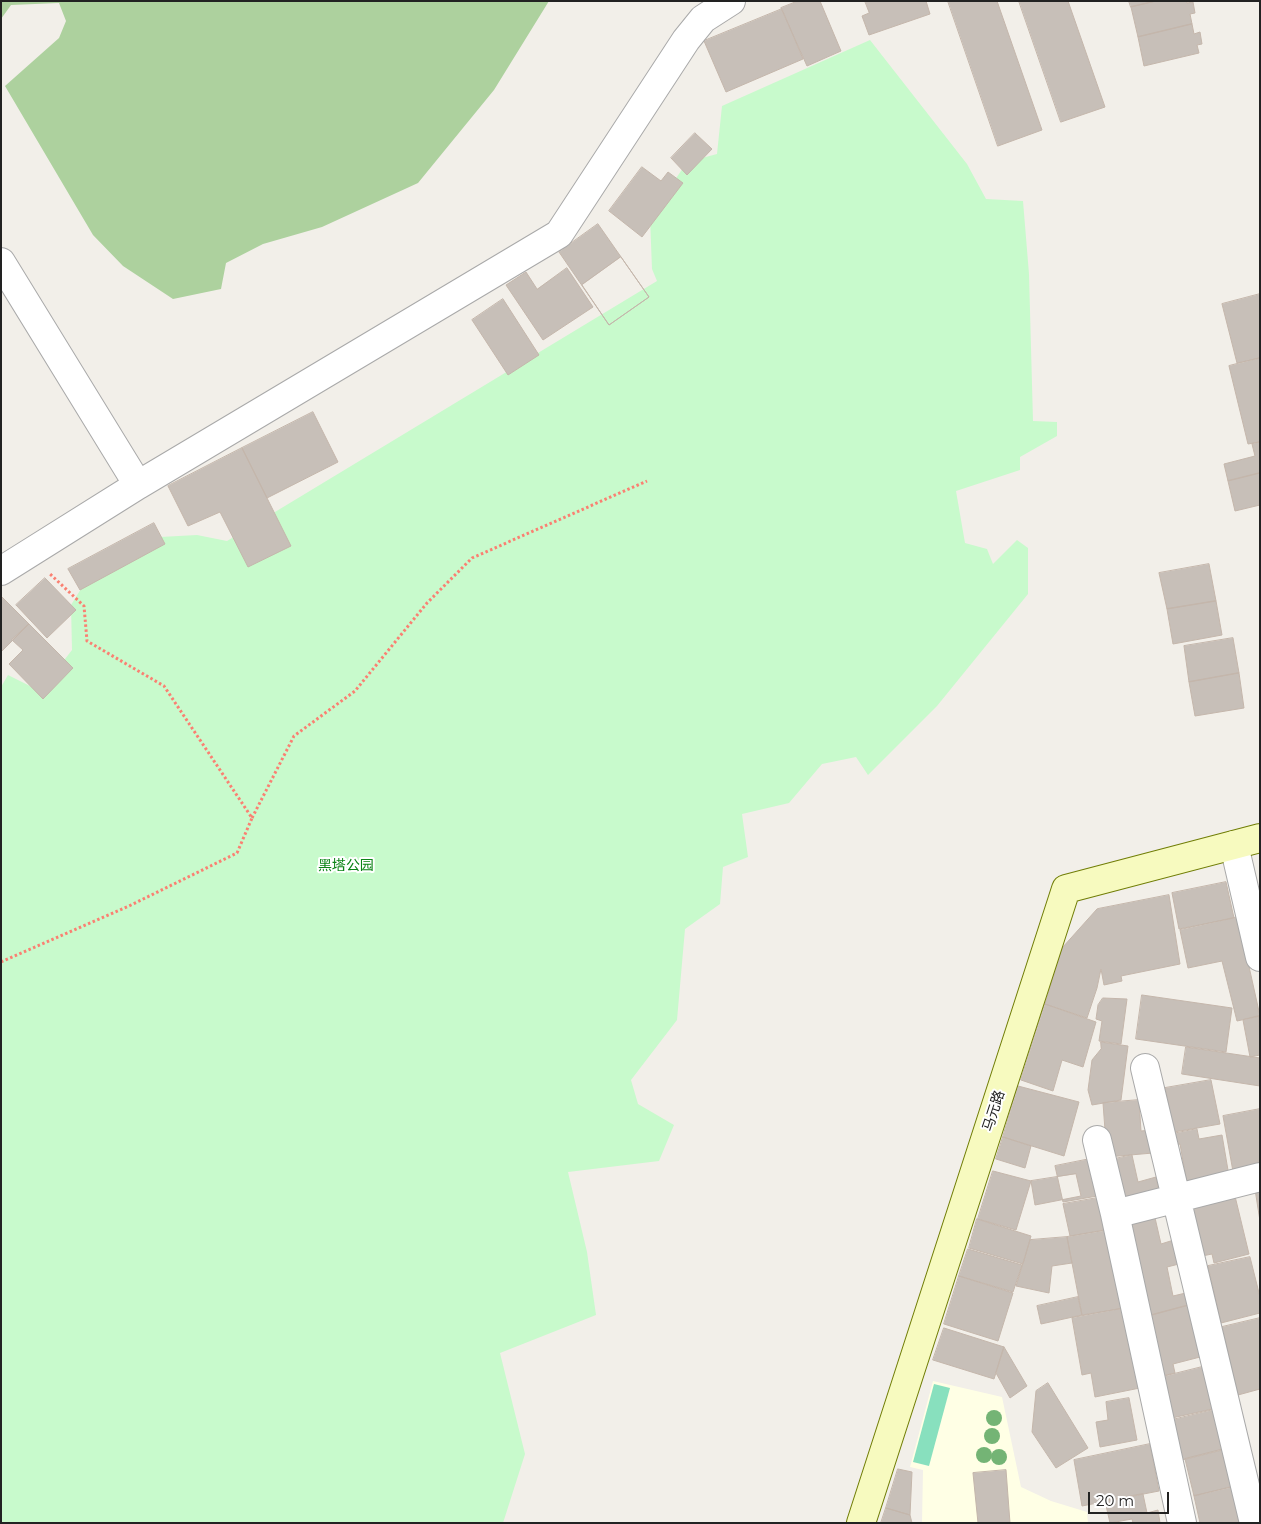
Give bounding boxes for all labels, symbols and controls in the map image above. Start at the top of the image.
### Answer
park label: 黑塔公园 [318,858,374,874]
street label: 马元路 [980,1088,1008,1134]
scale bar [1091,1482,1172,1514]
text: 20 m [1096,1491,1134,1510]

